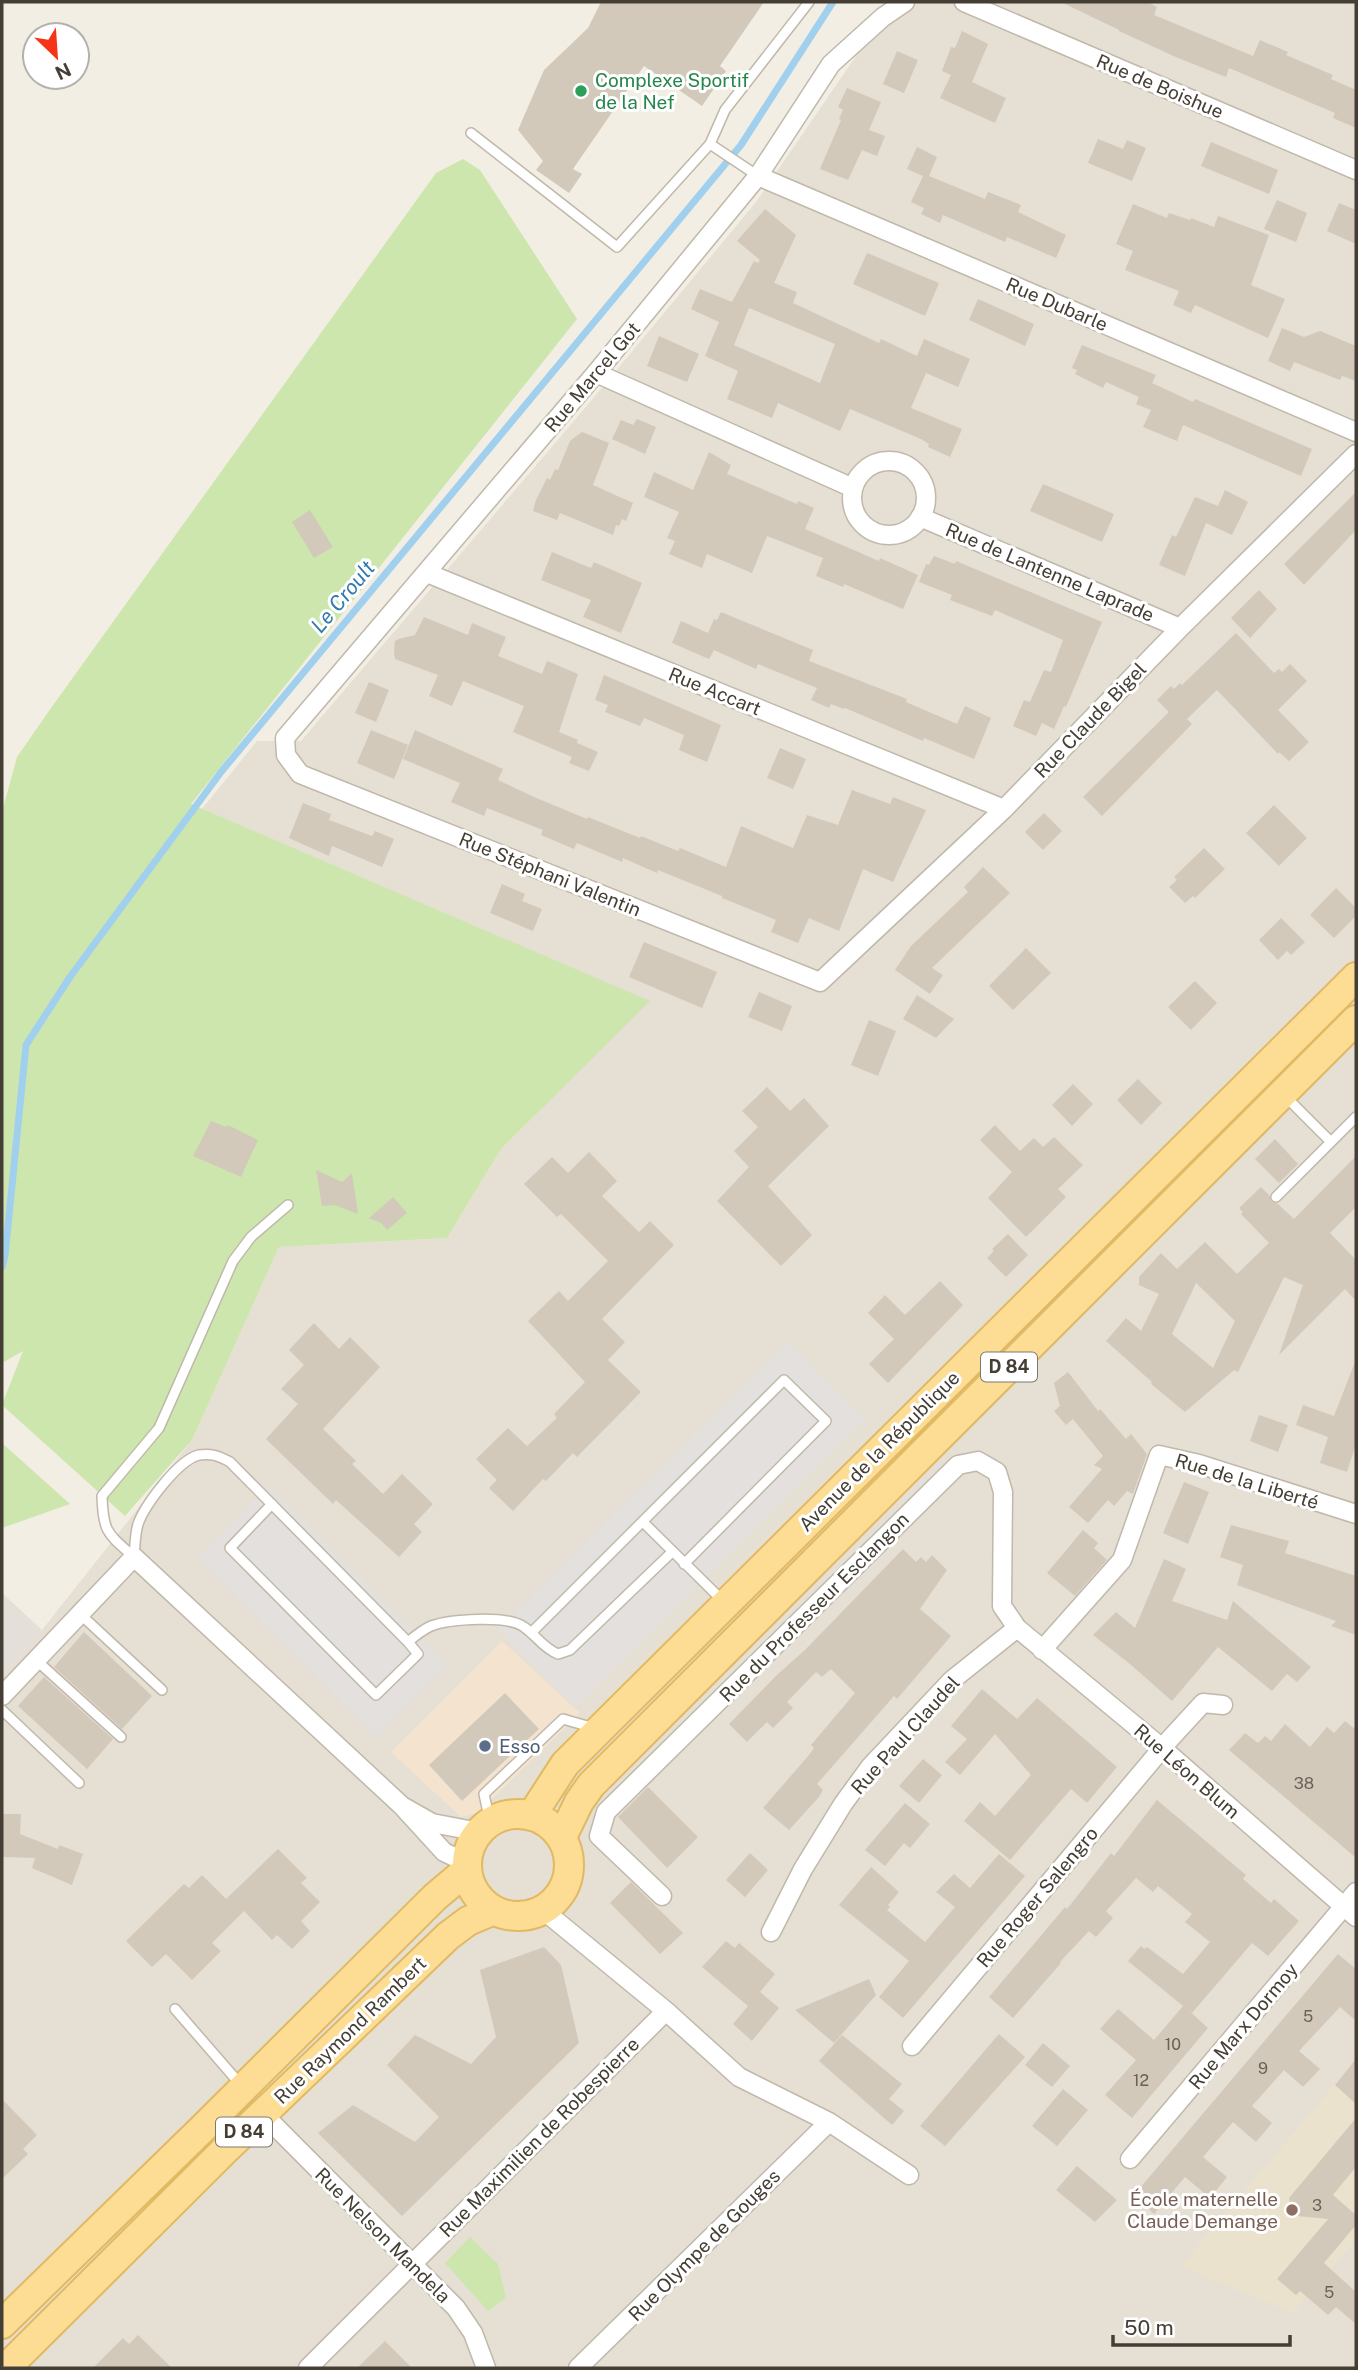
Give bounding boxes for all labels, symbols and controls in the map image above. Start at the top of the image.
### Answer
north arrow [21,21,91,91]
street label: Rue de Boishue [1093,49,1227,123]
text: N [52,58,75,85]
place label: Complexe Sportif de la Nef [595,69,749,113]
marker: Complexe Sportif de la Nef [573,83,589,99]
street label: Rue Dubarle [1003,273,1111,335]
street label: Rue Marcel Got [540,318,644,436]
street label: Rue de Lantenne Laprade [942,518,1158,626]
water label: Le Croult [305,556,380,638]
street label: Rue Claude Bigel [1030,658,1150,782]
street label: Rue Accart [666,662,764,720]
street label: Rue Stéphani Valentin [456,827,644,921]
road number: D 84 [981,1352,1037,1382]
street label: Avenue de la République [794,1366,964,1536]
street label: Rue de la Liberté [1173,1449,1321,1513]
street label: Rue du Professeur Esclangon [715,1508,913,1706]
street label: Rue Paul Claudel [846,1672,964,1798]
street label: Rue Léon Blum [1130,1719,1244,1823]
place label: Esso [499,1735,541,1757]
marker: Esso [477,1738,493,1754]
house number: 38 [1294,1774,1314,1793]
street label: Rue Roger Salengro [972,1822,1102,1972]
street label: Rue Raymond Rambert [270,1952,430,2108]
street label: Rue Marx Dormoy [1184,1958,1302,2094]
house number: 5 [1303,2007,1313,2026]
street label: Rue Maximilien de Robespierre [435,2033,643,2241]
house number: 10 [1165,2035,1181,2054]
house number: 9 [1258,2059,1268,2078]
house number: 12 [1133,2071,1149,2090]
road number: D 84 [216,2118,272,2146]
street label: Rue Nelson Mandela [311,2163,455,2307]
street label: Rue Olympe de Gouges [624,2165,784,2325]
place label: École maternelle Claude Demange [1127,2188,1278,2232]
house number: 3 [1312,2196,1322,2215]
marker: École maternelle Claude Demange [1284,2202,1300,2218]
house number: 5 [1324,2283,1334,2302]
scale bar [1113,2304,1290,2348]
text: 50 m [1124,2315,1174,2340]

